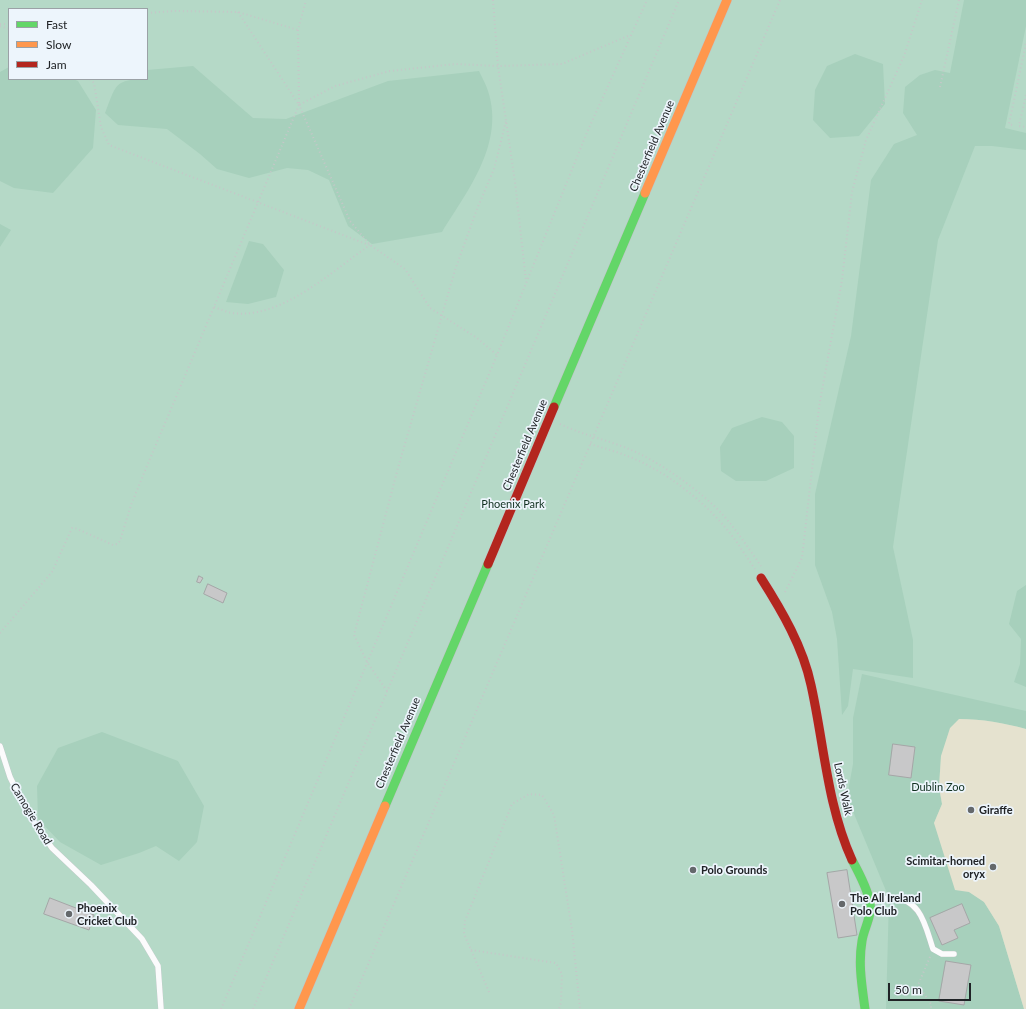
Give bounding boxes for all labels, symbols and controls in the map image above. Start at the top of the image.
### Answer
legend [8,8,148,80]
text: Fast [46,17,67,32]
text: Slow [46,37,71,52]
text: Jam [46,57,67,72]
street label: Chesterfield Avenue [627,98,677,194]
street label: Chesterfield Avenue [500,397,550,493]
park label: Phoenix Park [481,497,545,511]
street label: Chesterfield Avenue [373,695,423,791]
street label: Lords Walk [831,761,855,817]
park label: Dublin Zoo [911,780,965,794]
street label: Camogie Road [7,781,55,847]
place label: Giraffe [979,803,1013,817]
marker: Giraffe [966,805,976,815]
place label: Scimitar-horned oryx [906,854,985,880]
marker: Scimitar-horned oryx [988,862,998,872]
place label: Polo Grounds [701,863,767,877]
marker: Polo Grounds [688,865,698,875]
place label: The All Ireland Polo Club [850,891,921,917]
marker: The All Ireland Polo Club [837,899,847,909]
place label: Phoenix Cricket Club [77,901,137,927]
marker: Phoenix Cricket Club [64,909,74,919]
scale bar [890,975,973,1001]
text: 50 m [895,982,922,997]

